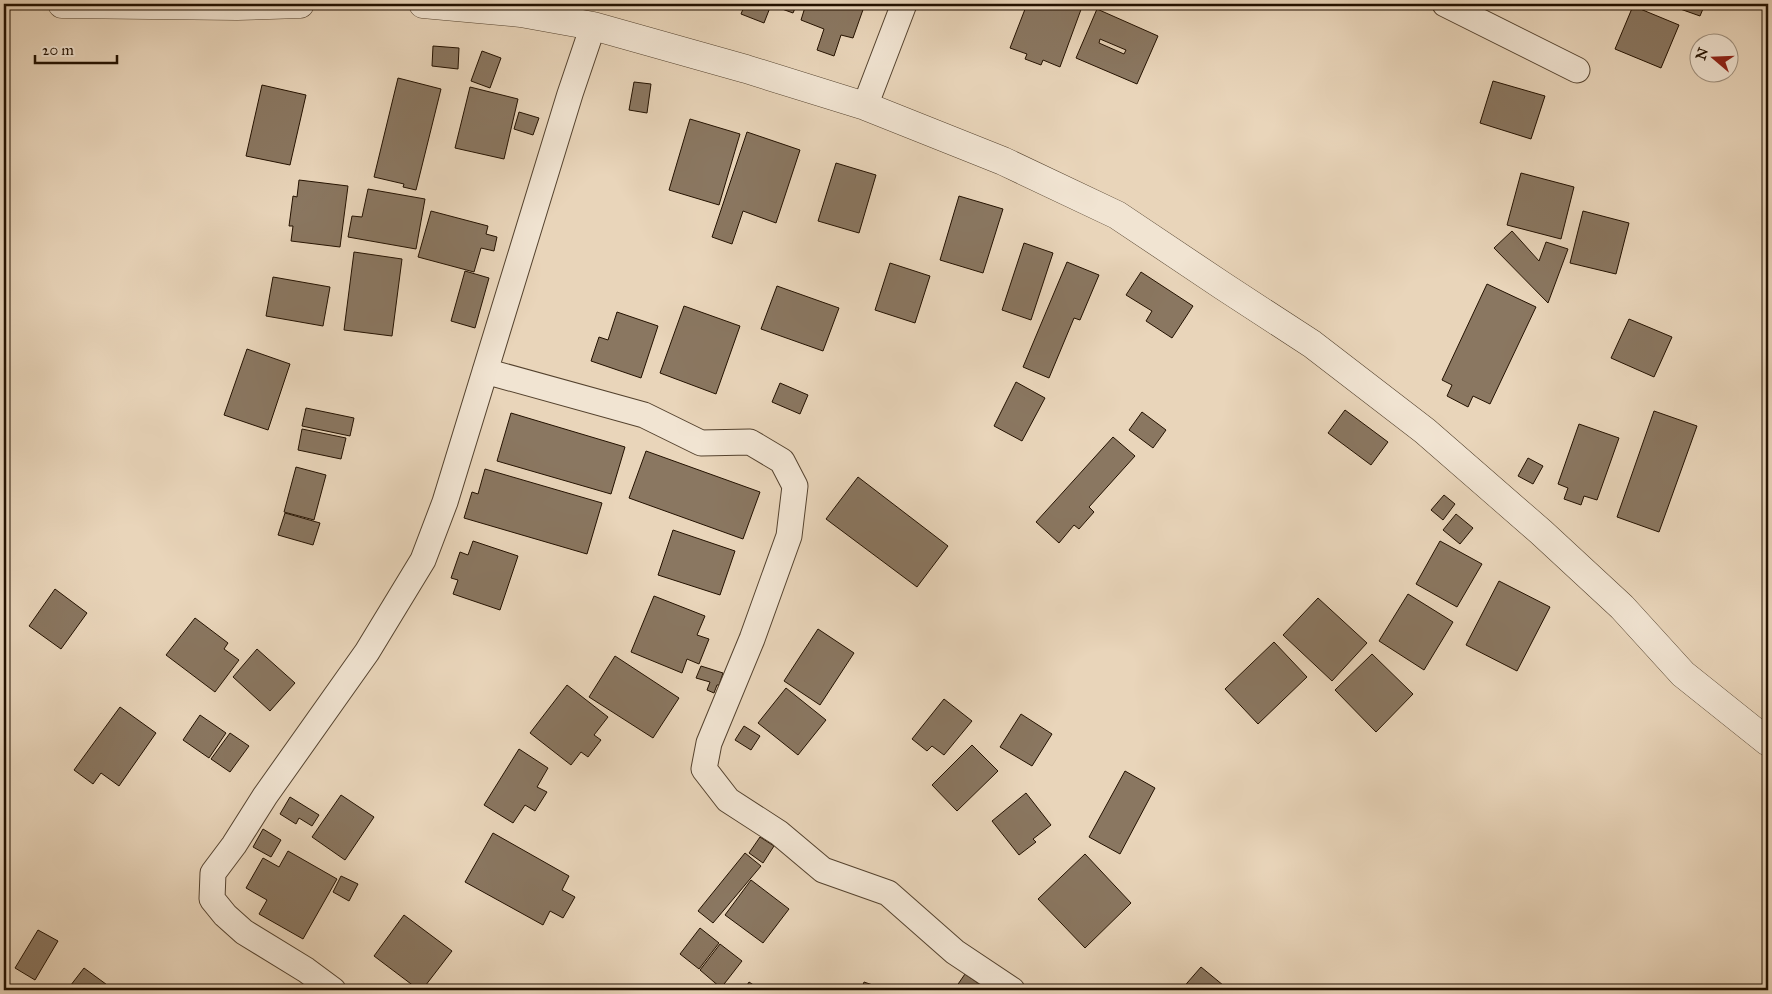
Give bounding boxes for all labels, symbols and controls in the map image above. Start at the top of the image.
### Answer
scale bar [35,32,118,64]
north arrow [1690,32,1740,82]
text: 20 m [42,41,74,59]
text: N [1692,45,1712,62]

